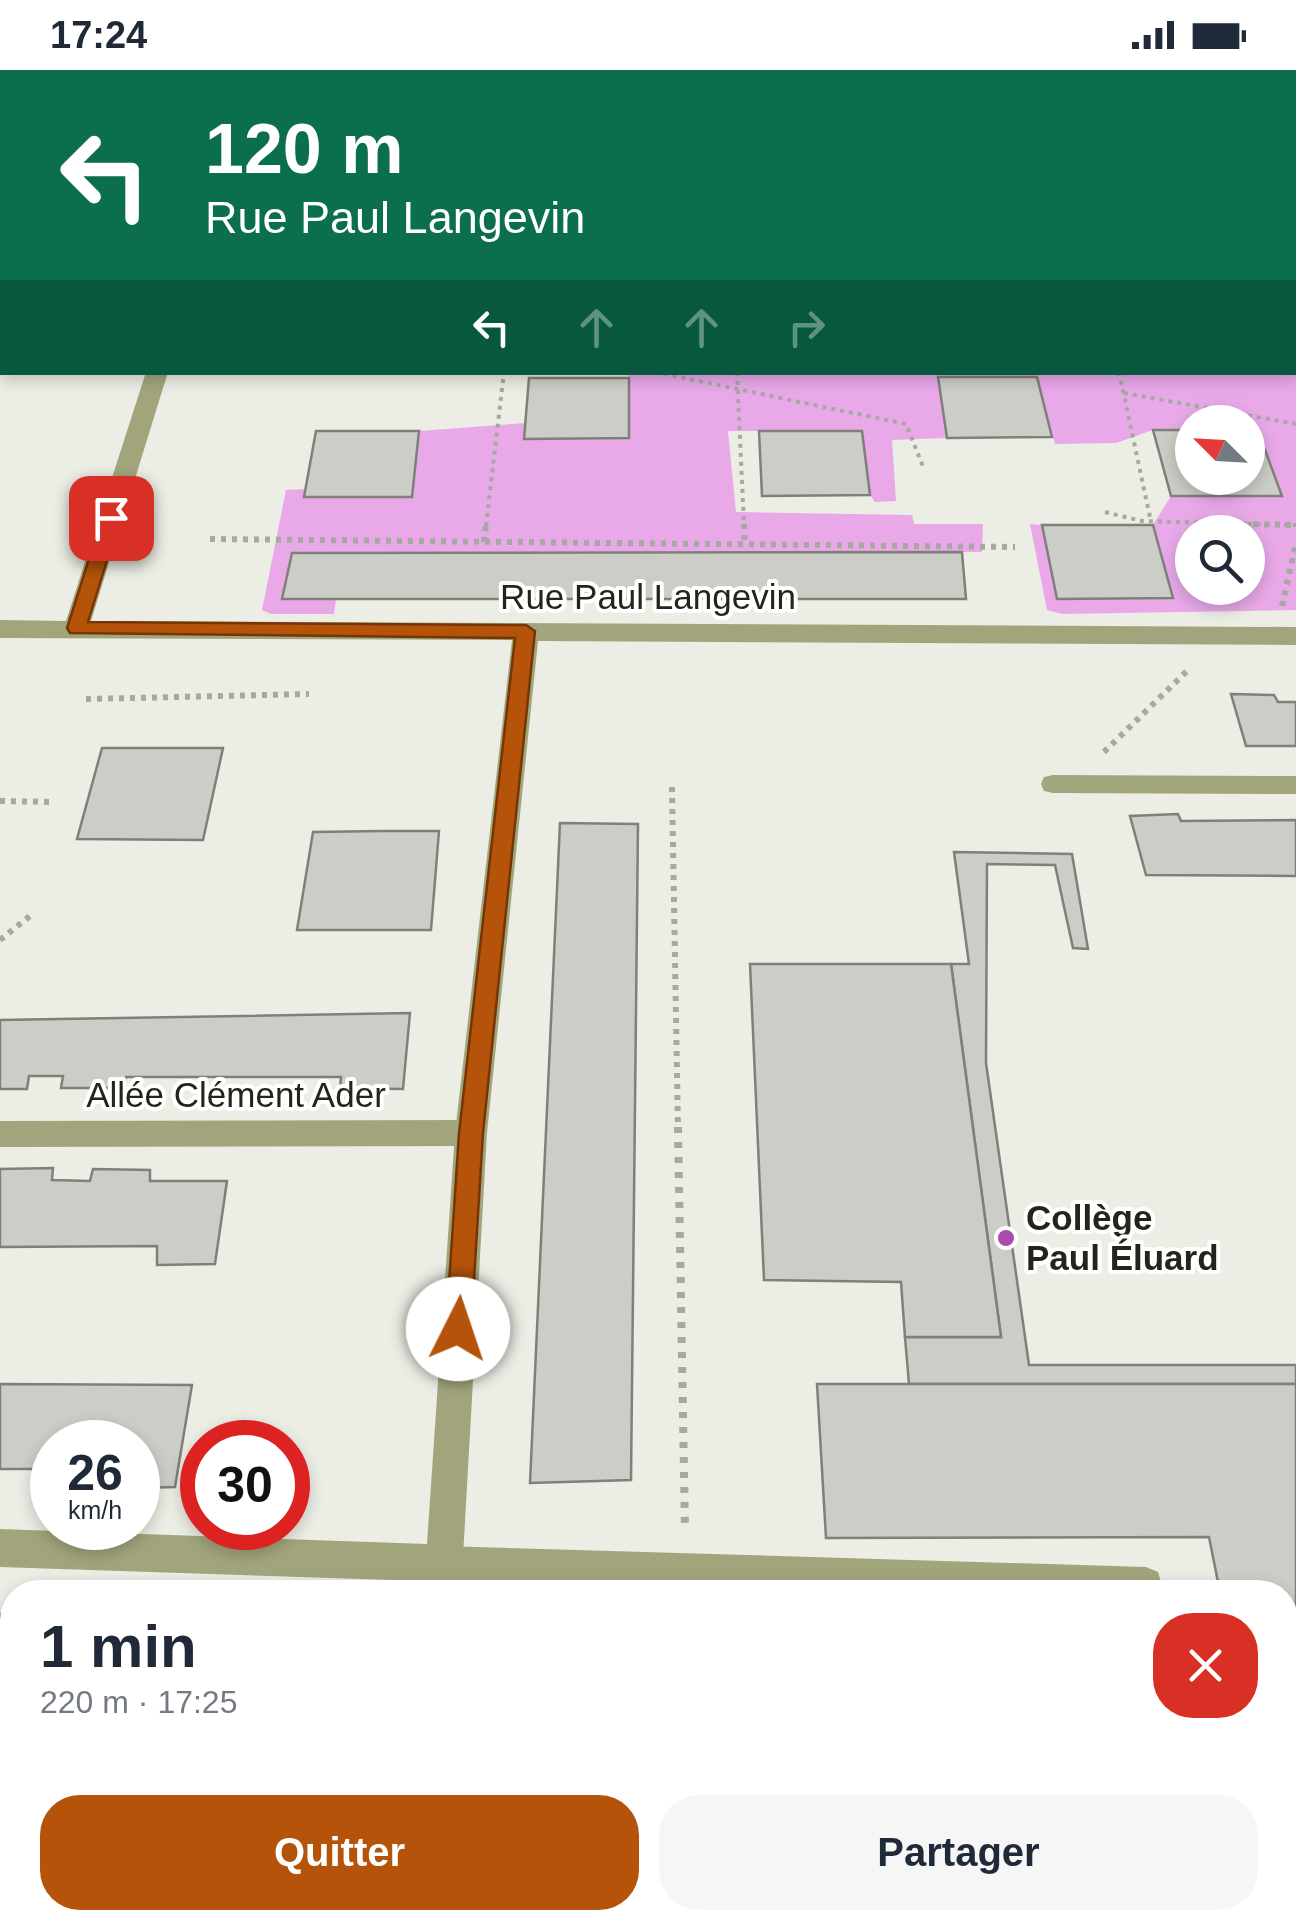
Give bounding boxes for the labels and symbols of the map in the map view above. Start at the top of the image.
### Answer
north arrow [1175,405,1265,495]
pin [69,476,154,561]
street label: Rue Paul Langevin [500,577,796,616]
street label: Allée Clément Ader [86,1075,386,1114]
place label: Collège Paul Éluard [1026,1198,1219,1277]
marker: Collège Paul Éluard [995,1227,1017,1249]
position arrow [406,1277,510,1381]
speed limit sign: 30 [180,1420,310,1550]

